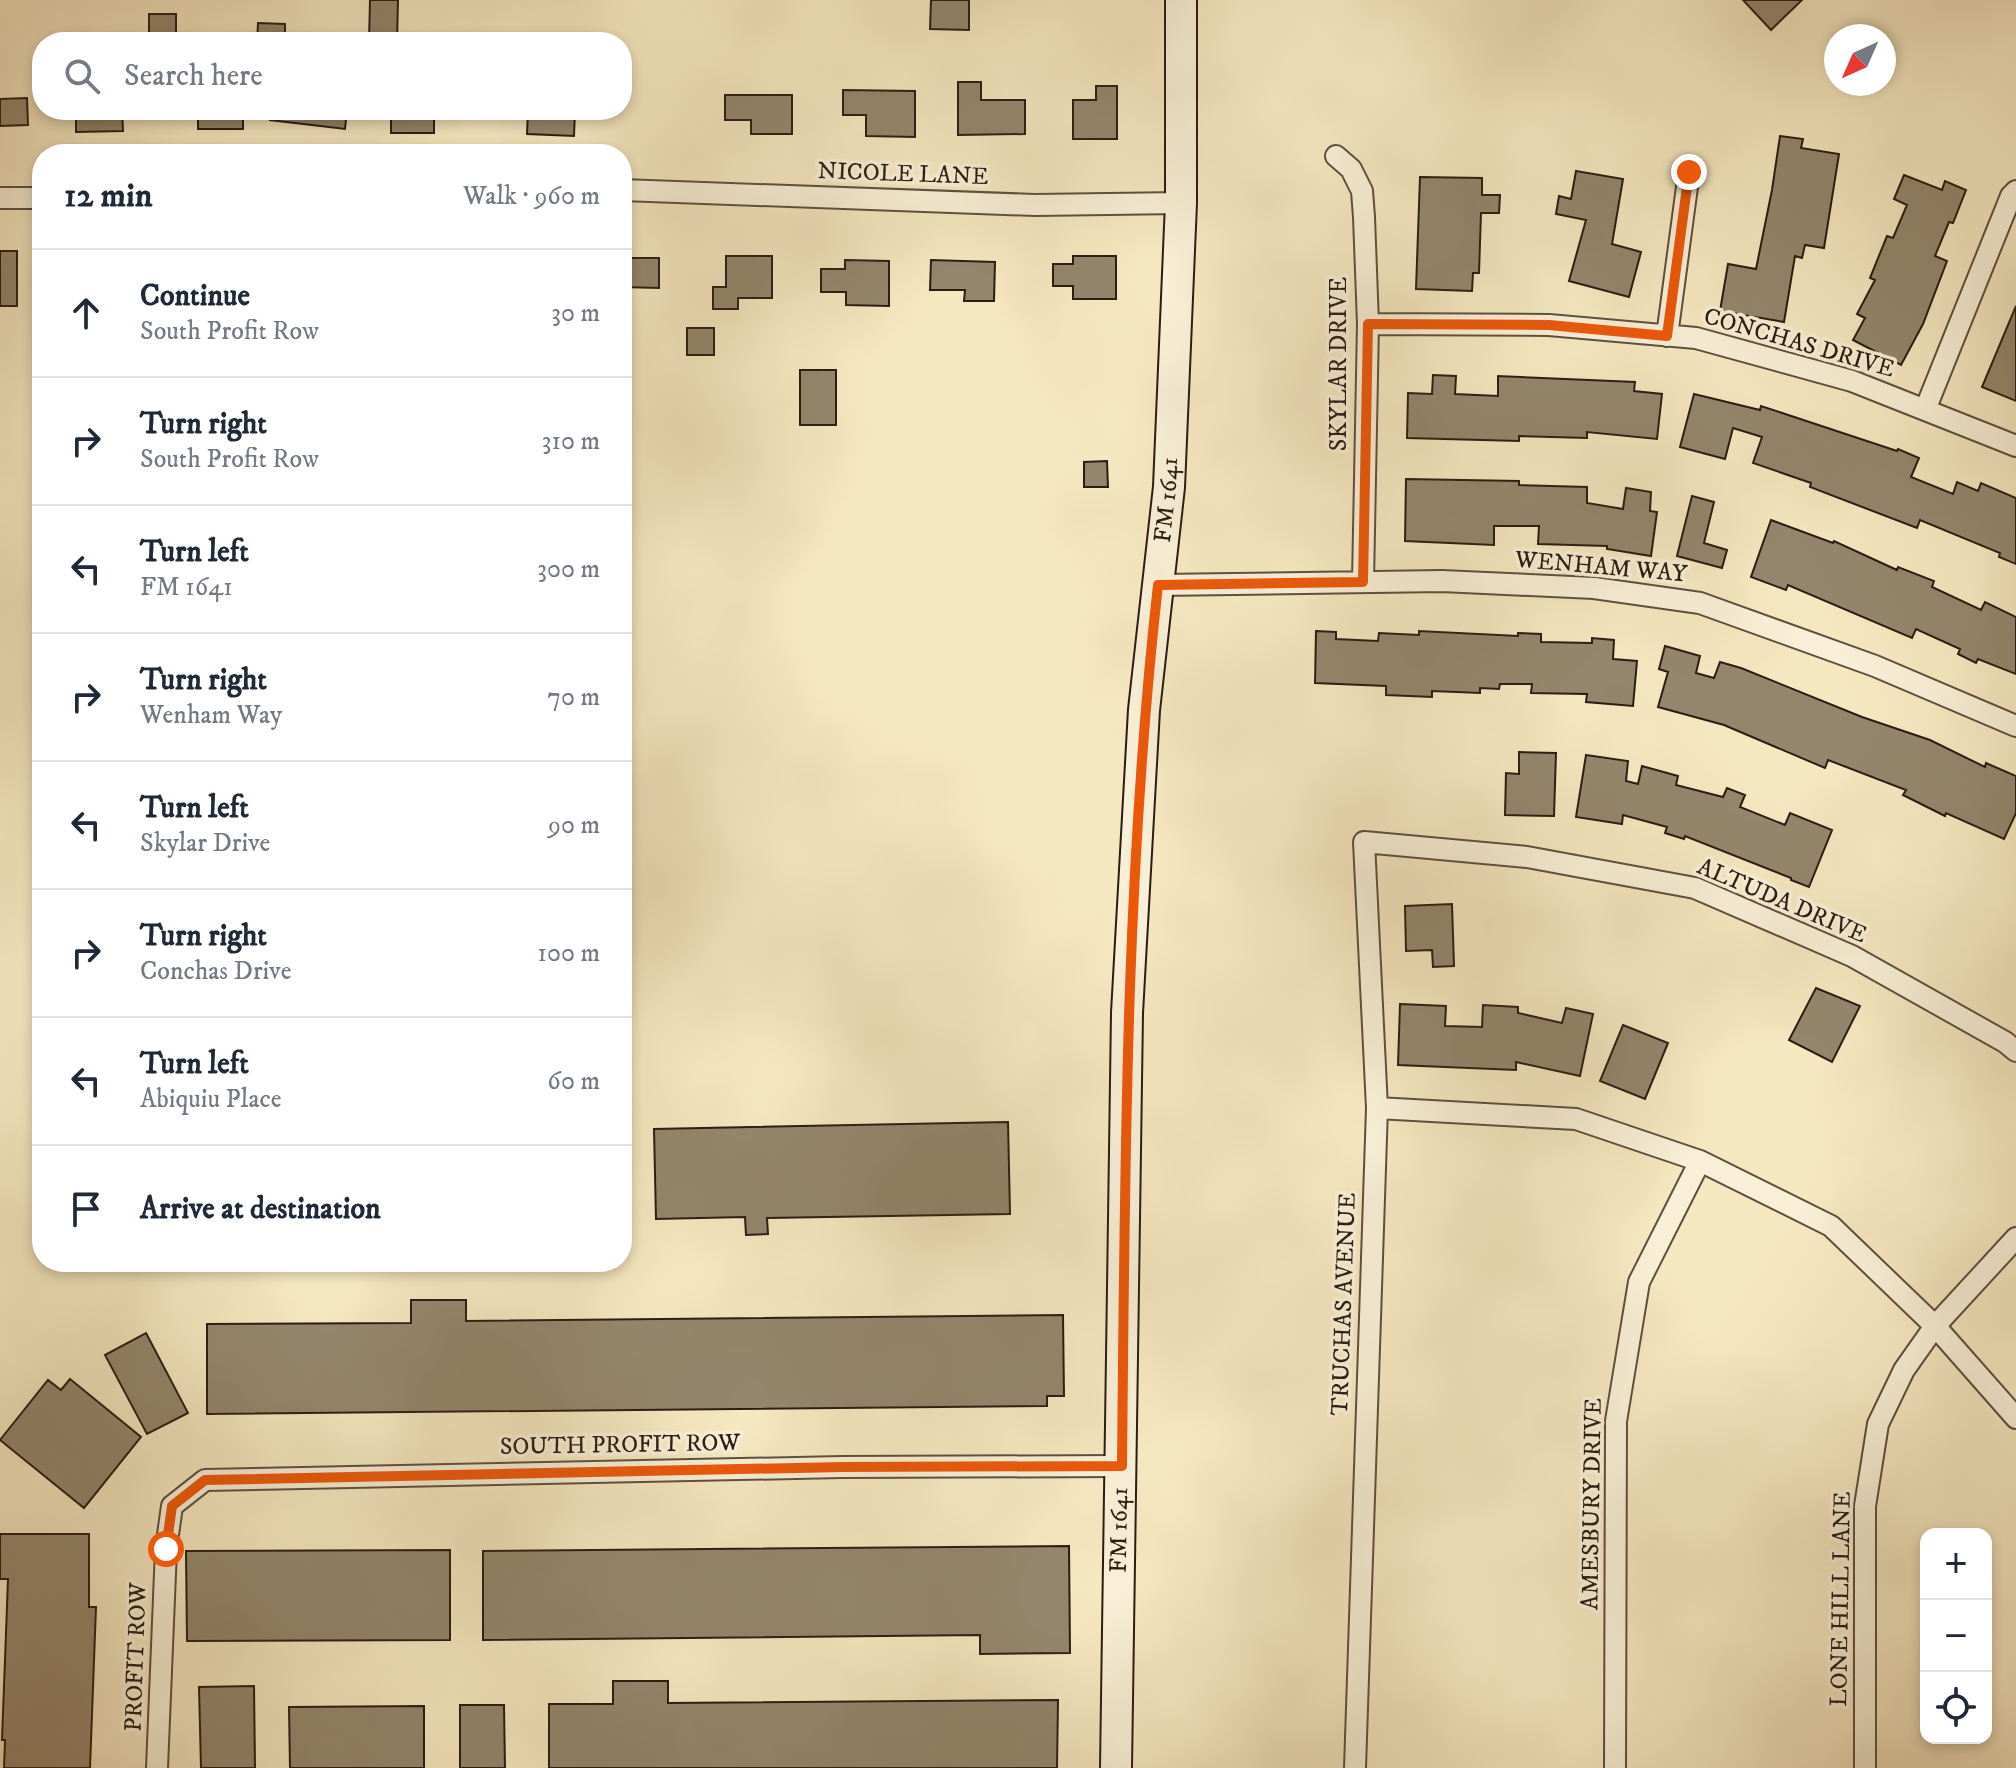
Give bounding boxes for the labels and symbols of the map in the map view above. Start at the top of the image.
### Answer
north arrow [1824,24,1896,96]
route end [1671,154,1707,190]
street label: NICOLE LANE [817,156,989,192]
street label: SKYLAR DRIVE [1324,277,1354,451]
street label: CONCHAS DRIVE [1700,301,1898,385]
street label: FM 1641 [1148,457,1185,544]
street label: WENHAM WAY [1513,544,1689,590]
street label: ALTUDA DRIVE [1693,852,1871,950]
street label: TRUCHAS AVENUE [1325,1192,1363,1416]
street label: AMESBURY DRIVE [1575,1398,1609,1610]
street label: SOUTH PROFIT ROW [500,1428,742,1462]
street label: FM 1641 [1104,1487,1135,1573]
street label: LONE HILL LANE [1824,1491,1858,1707]
route start [148,1531,184,1567]
street label: PROFIT ROW [118,1581,154,1732]

